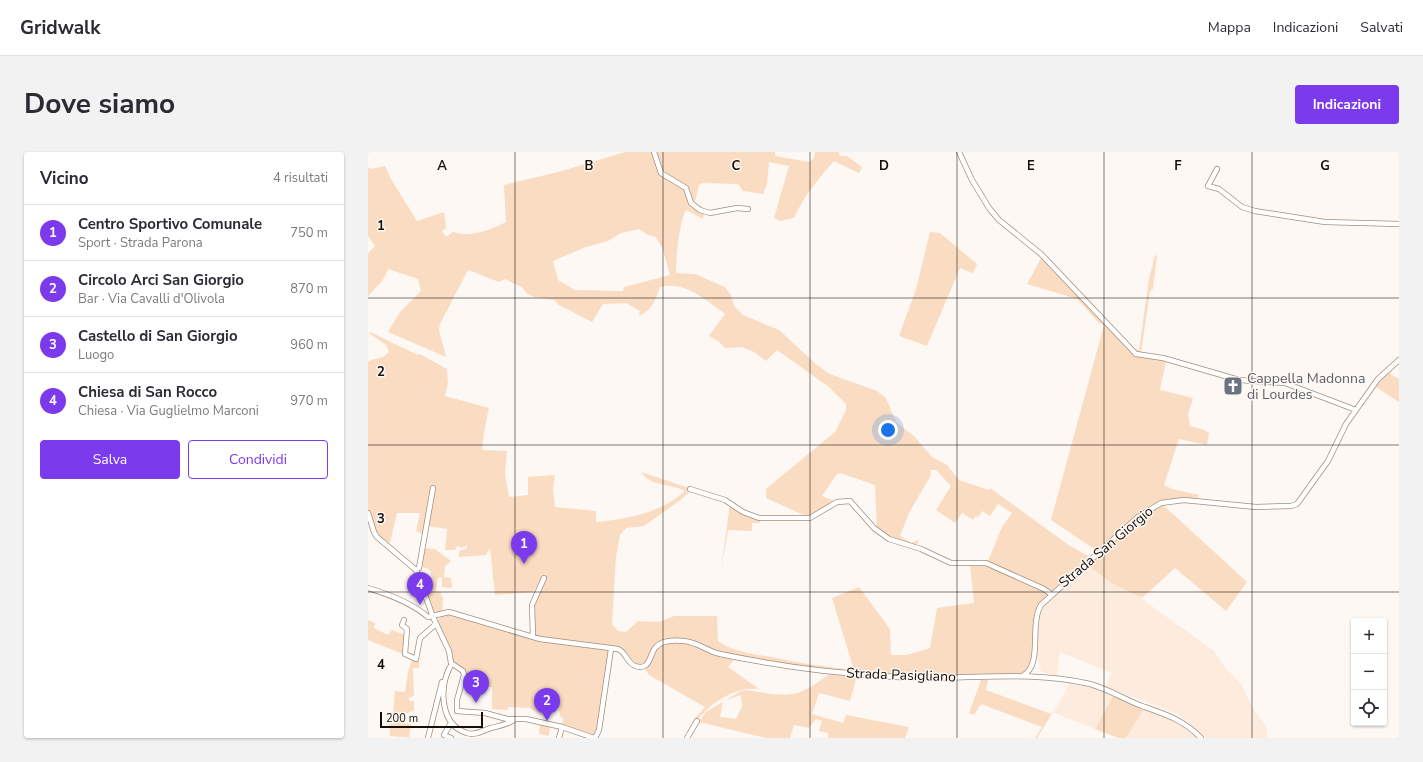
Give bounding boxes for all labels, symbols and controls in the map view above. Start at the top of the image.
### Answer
text: Gridwalk [20,15,100,41]
text: Mappa [1208,18,1251,37]
text: Indicazioni [1273,18,1338,37]
text: Salvati [1360,18,1403,37]
text: Dove siamo [24,85,175,123]
button: Indicazioni [1295,85,1399,124]
text: A [437,157,447,175]
text: B [585,157,594,175]
text: C [732,157,741,175]
text: D [879,157,889,175]
text: E [1027,157,1035,175]
text: F [1174,157,1182,175]
text: G [1320,157,1330,175]
text: Vicino [40,167,89,190]
text: 4 risultati [273,169,328,187]
text: Centro Sportivo Comunale [78,214,262,234]
text: 1 [377,217,385,235]
text: 1 [49,224,57,242]
text: 750 m [290,224,328,242]
text: Sport · Strada Parona [78,234,203,252]
text: Circolo Arci San Giorgio [78,270,244,290]
text: 2 [49,280,57,298]
text: 870 m [290,280,328,298]
text: Bar · Via Cavalli d'Olivola [78,290,225,308]
text: Castello di San Giorgio [78,326,238,346]
text: 3 [49,336,57,354]
text: 960 m [290,336,328,354]
text: Luogo [78,346,114,364]
text: 2 [377,363,385,381]
place label: Cappella Madonna di Lourdes [1247,369,1365,404]
church icon: Cappella Madonna di Lourdes [1222,375,1244,397]
text: Chiesa di San Rocco [78,382,217,402]
text: 4 [49,392,57,410]
text: 970 m [290,392,328,410]
text: Chiesa · Via Guglielmo Marconi [78,402,259,420]
your location [878,420,898,440]
button: Salva [40,440,180,479]
button: Condividi [188,440,328,479]
street label: Strada San Giorgio [1055,502,1157,592]
text: 3 [377,510,385,528]
pin: 1 [511,531,537,564]
pin: 4 [407,572,433,605]
map controls [1351,618,1387,726]
button: + [1351,618,1387,654]
button: − [1351,654,1387,690]
text: 4 [377,656,385,674]
street label: Strada Pasigliano [846,664,956,686]
pin: 3 [463,670,489,703]
pin: 2 [534,688,560,721]
button: locate [1351,690,1387,726]
scale bar [380,710,483,729]
text: 200 m [386,711,418,726]

